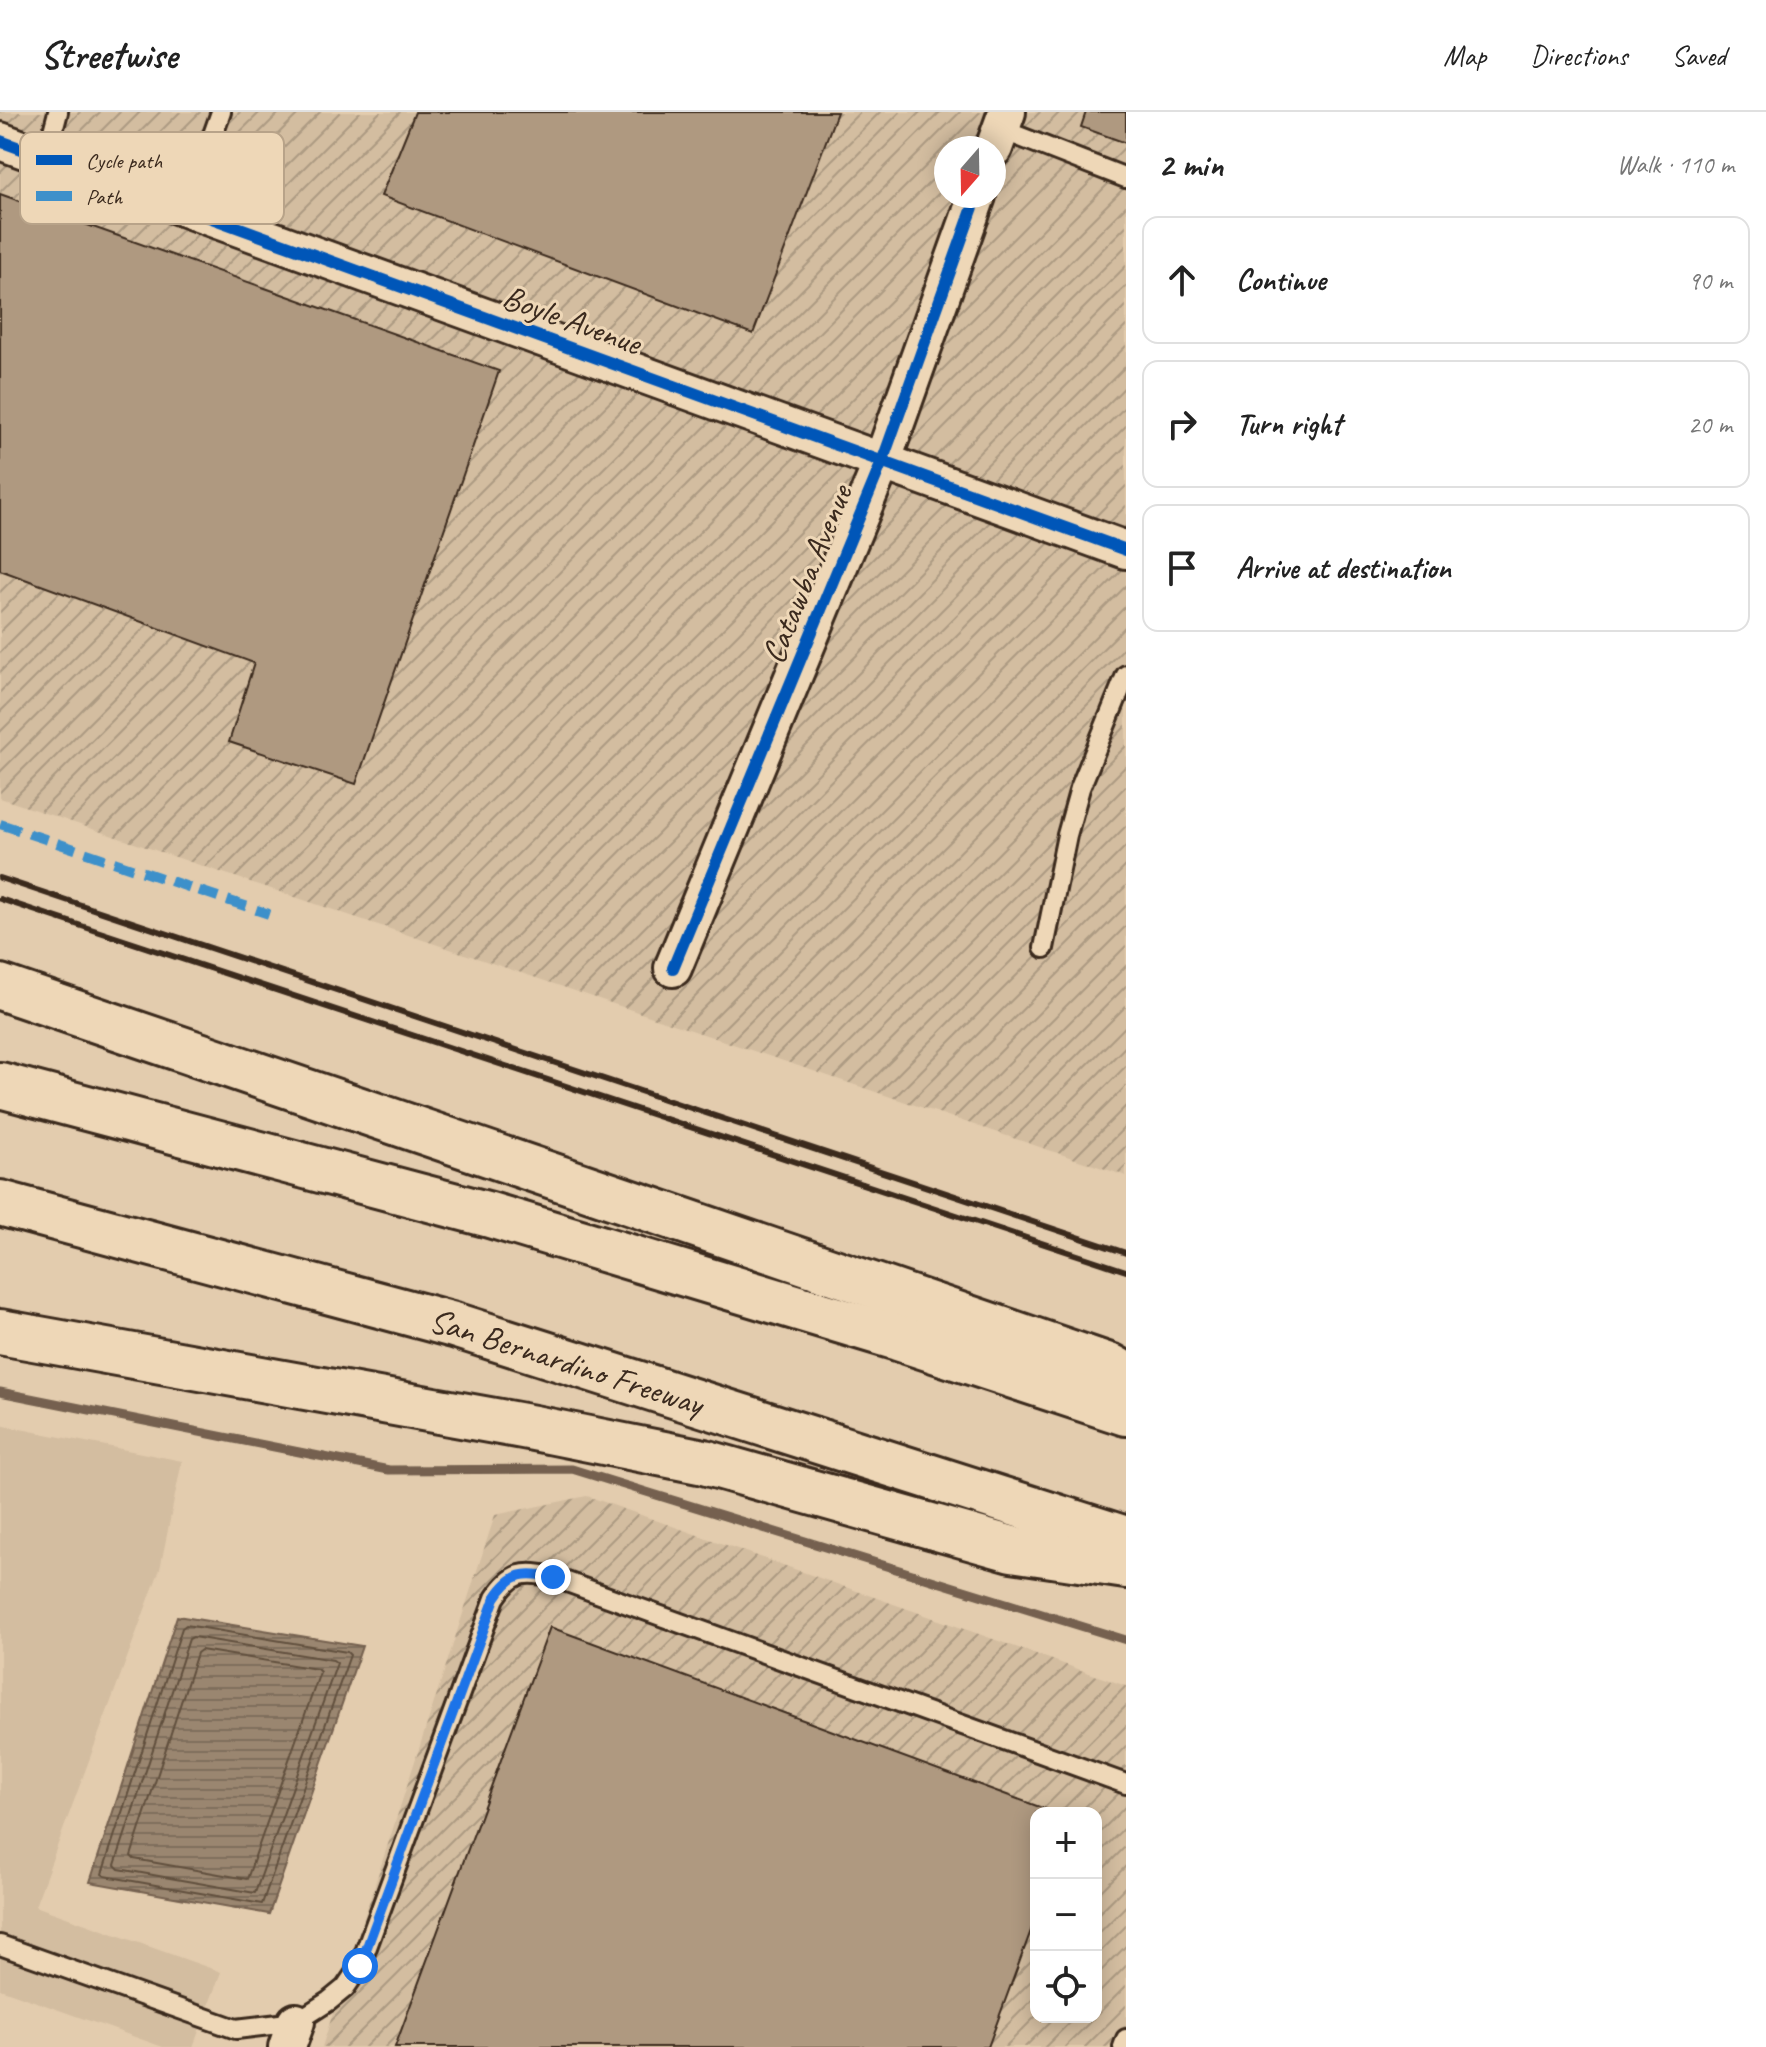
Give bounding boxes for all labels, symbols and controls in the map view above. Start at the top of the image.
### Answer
text: Streetwise [40,32,177,79]
text: Map [1443,38,1486,73]
text: Directions [1530,38,1628,73]
text: Saved [1672,38,1726,73]
legend [20,132,284,224]
north arrow [934,136,1006,208]
text: 2 min [1158,143,1223,186]
text: Cycle path [86,147,163,175]
text: Walk · 110 m [1617,148,1734,181]
text: Path [86,183,123,211]
icon: ahead [1160,258,1204,302]
text: Continue [1236,261,1326,299]
text: 90 m [1688,264,1732,297]
street label: Boyle Avenue [497,275,649,365]
icon: right [1160,402,1204,446]
text: Turn right [1236,405,1341,443]
text: 20 m [1688,408,1732,441]
street label: Catawba Avenue [751,477,862,670]
icon: arrive [1160,546,1204,590]
text: Arrive at destination [1236,549,1451,587]
street label: San Bernardino Freeway [425,1298,711,1426]
route end [535,1559,571,1595]
map controls [1030,1807,1102,2023]
button: + [1030,1807,1102,1879]
button: − [1030,1879,1102,1951]
route start [342,1948,378,1984]
button: locate [1030,1951,1102,2023]

